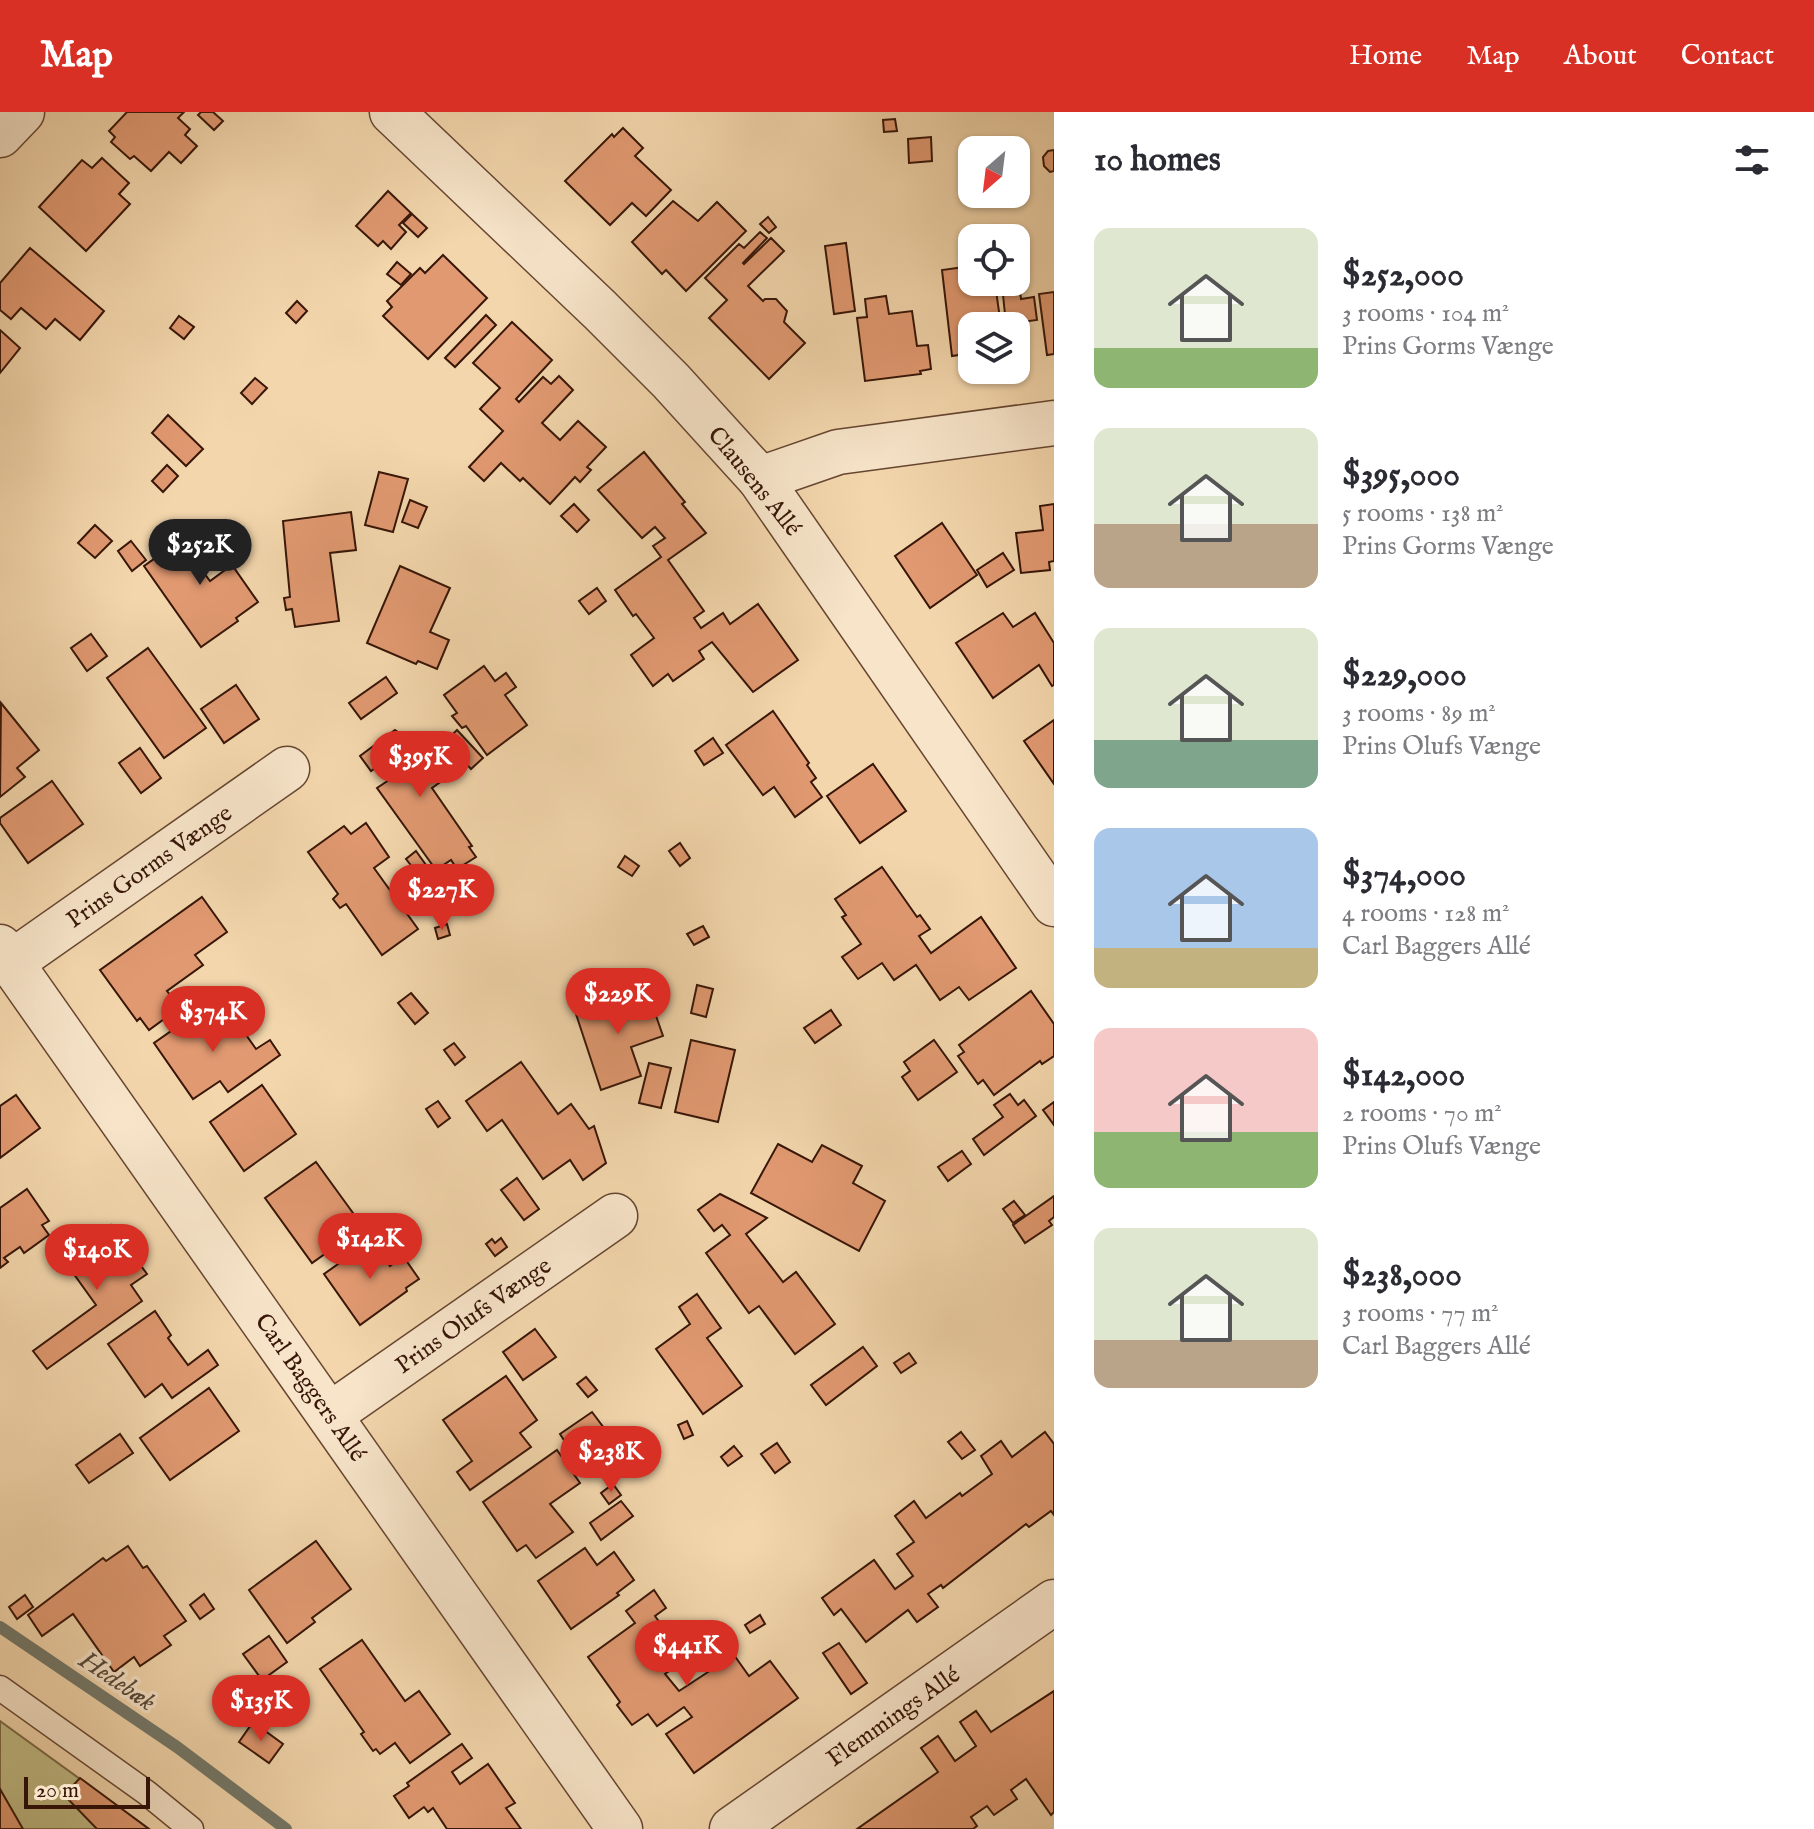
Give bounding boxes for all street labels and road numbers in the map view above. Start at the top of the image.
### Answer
street label: Clausens Allé [700,421,808,543]
street label: Prins Gorms Vænge [61,798,239,936]
street label: Prins Olufs Vænge [390,1251,558,1382]
street label: Carl Baggers Allé [247,1308,372,1468]
street label: Flemmings Allé [821,1660,967,1775]

